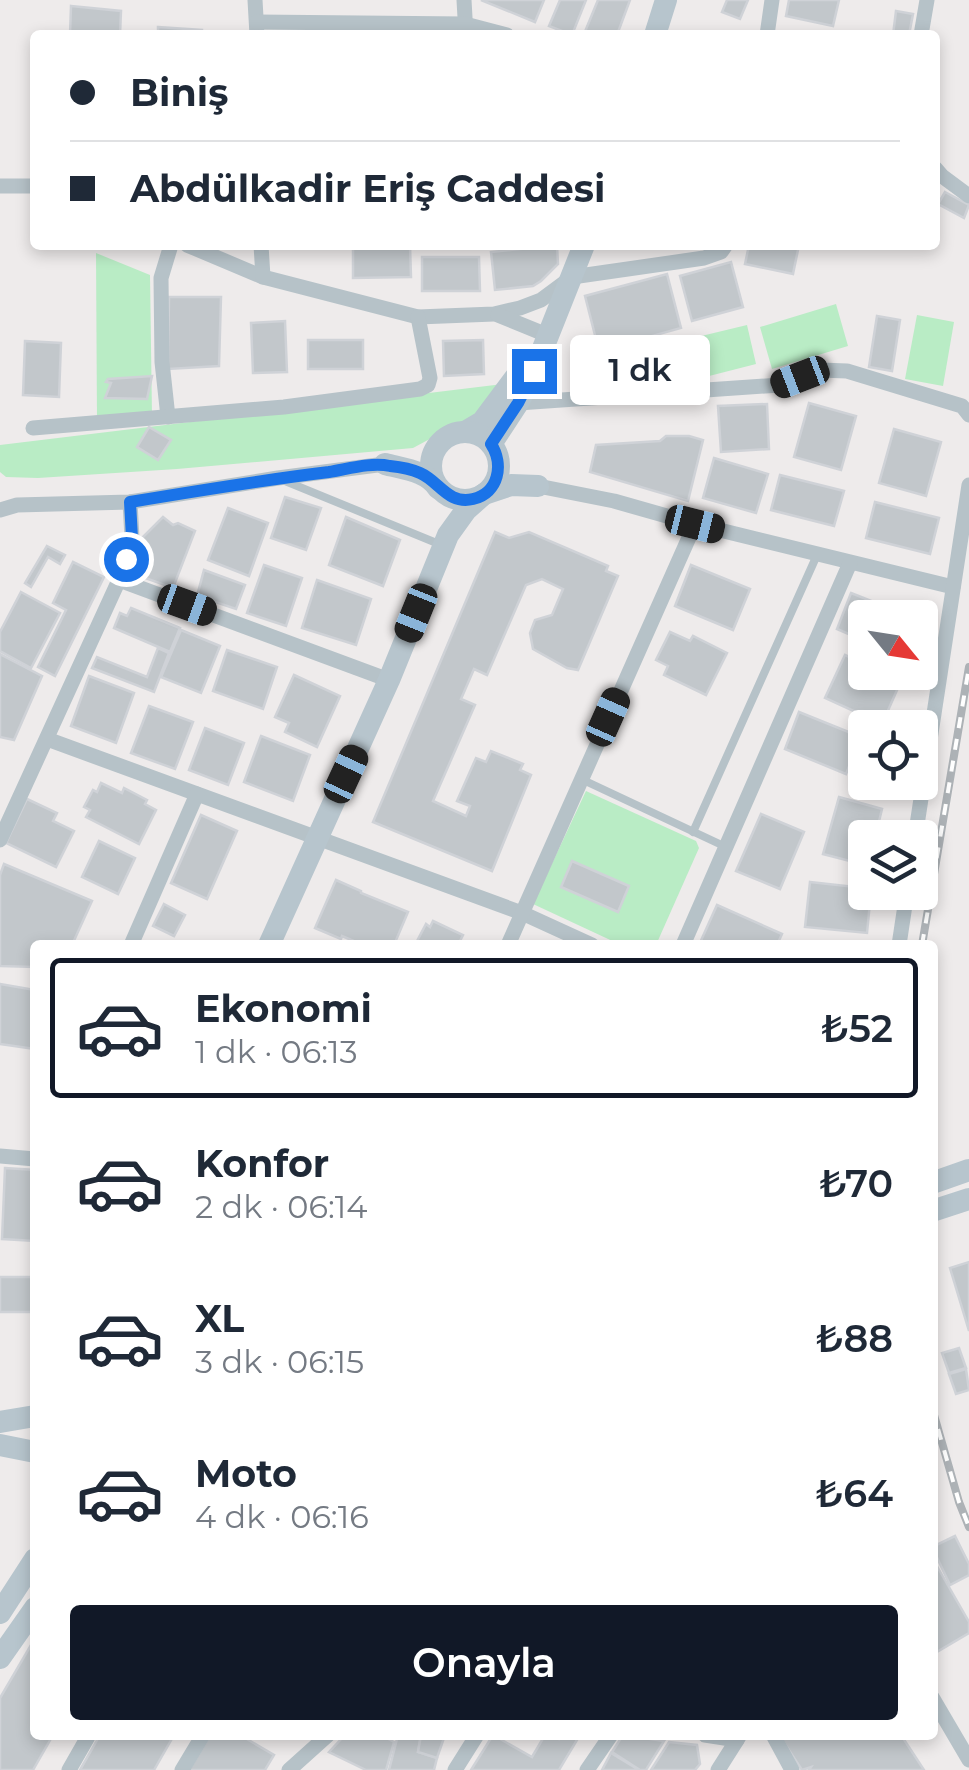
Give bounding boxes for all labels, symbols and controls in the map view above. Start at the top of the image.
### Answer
text: Biniş [130,69,228,116]
text: Abdülkadir Eriş Caddesi [130,165,605,212]
callout: 1 dk [569,336,709,406]
route end [512,349,557,394]
text: 1 dk [608,350,672,389]
car [767,352,833,402]
car [662,502,728,546]
route start [104,537,149,582]
car [391,580,441,646]
car [154,581,220,629]
north arrow [848,600,938,690]
map controls [848,600,938,910]
car [582,683,634,751]
button: locate [848,710,938,800]
car [320,740,372,808]
button: layers [848,820,938,910]
icon: car [75,983,165,1073]
text: Ekonomi [195,985,372,1032]
text: ₺52 [821,1005,893,1052]
text: 1 dk · 06:13 [195,1032,358,1071]
icon: car [75,1138,165,1228]
text: Konfor [195,1140,329,1187]
text: ₺70 [819,1160,893,1207]
text: 2 dk · 06:14 [195,1187,367,1226]
icon: car [75,1293,165,1383]
text: XL [195,1295,244,1342]
text: ₺88 [816,1315,893,1362]
text: 3 dk · 06:15 [195,1342,364,1381]
icon: car [75,1448,165,1538]
text: Moto [195,1450,297,1497]
text: ₺64 [816,1470,893,1517]
text: 4 dk · 06:16 [195,1497,369,1536]
button: Onayla [70,1605,898,1720]

